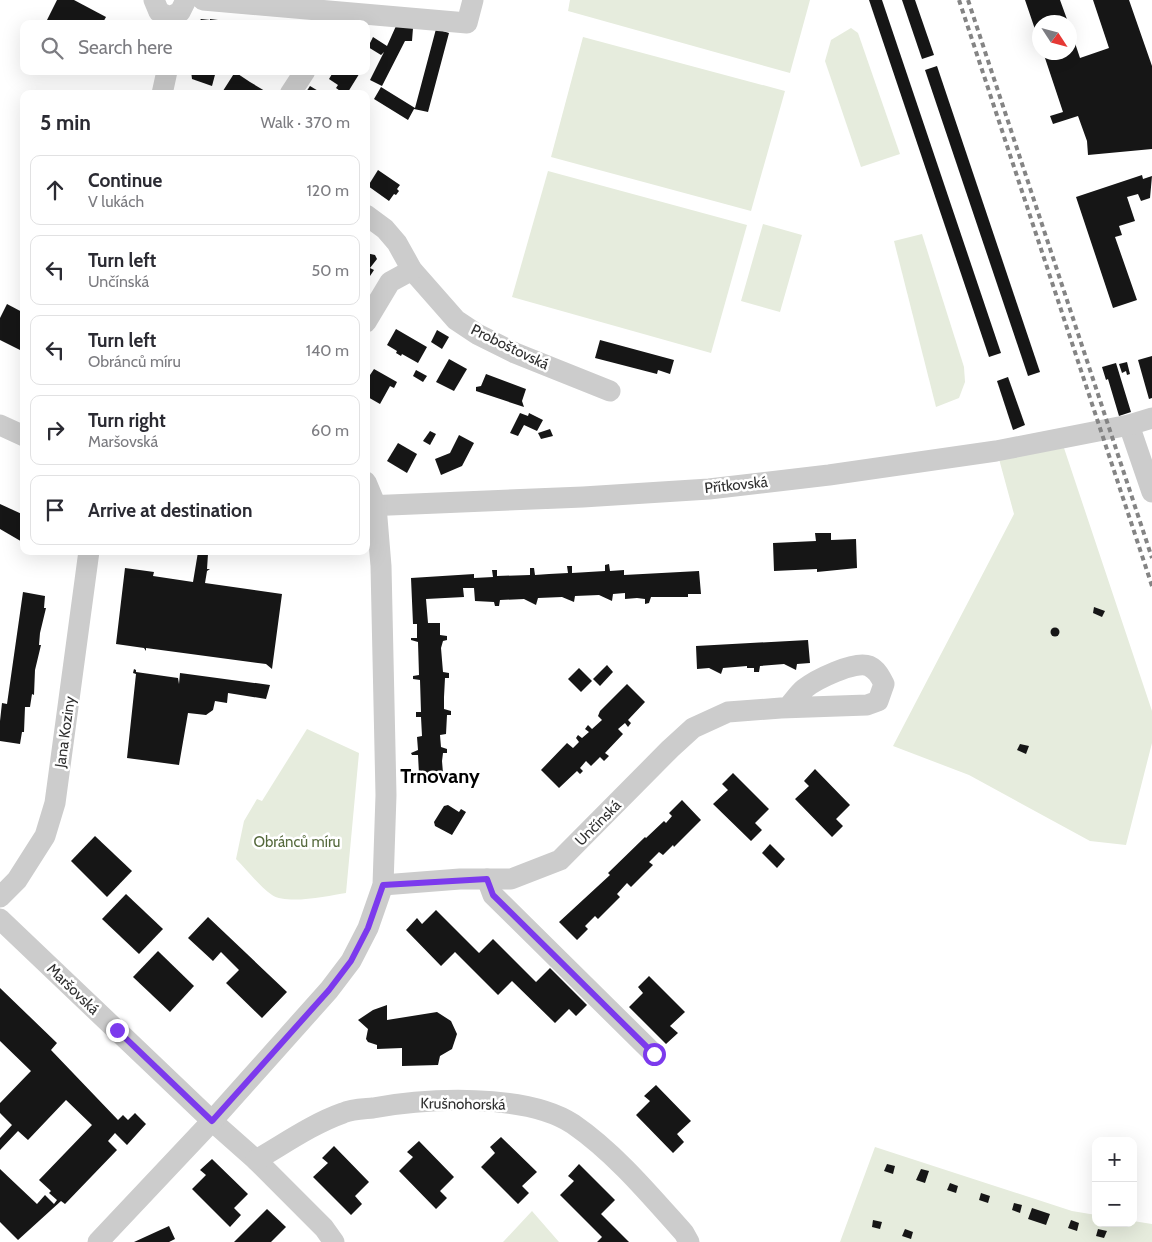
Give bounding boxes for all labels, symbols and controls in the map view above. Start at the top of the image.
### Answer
north arrow [1032,15,1077,60]
search box [20,20,370,75]
icon: search [38,34,66,62]
text: Search here [78,36,172,59]
text: 5 min [40,110,91,135]
text: Walk · 370 m [261,113,350,132]
text: Continue [88,169,162,192]
icon: ahead [41,176,69,204]
text: 120 m [307,181,349,200]
text: V lukách [88,192,144,211]
text: Turn left [88,249,156,272]
icon: left [41,256,69,284]
text: 50 m [312,261,349,280]
text: Unčínská [88,272,149,291]
street label: Proboštovská [468,320,553,374]
text: Turn left [88,329,156,352]
icon: left [41,336,69,364]
text: 140 m [306,341,349,360]
text: Obránců míru [88,352,181,371]
text: Turn right [88,409,166,432]
icon: right [41,416,69,444]
text: 60 m [311,421,349,440]
text: Maršovská [88,432,158,451]
street label: Přítkovská [704,473,769,497]
icon: arrive [41,496,69,524]
text: Arrive at destination [88,499,252,522]
street label: Jana Koziny [51,695,79,770]
district label: Trnovany [400,764,480,788]
street label: Unčínská [571,796,625,850]
park label: Obránců míru [254,833,340,851]
street label: Maršovská [43,960,103,1019]
route end [106,1019,129,1042]
route start [643,1043,666,1066]
street label: Krušnohorská [420,1094,507,1114]
map controls [1092,1137,1137,1227]
button: + [1092,1137,1137,1182]
button: − [1092,1182,1137,1227]

